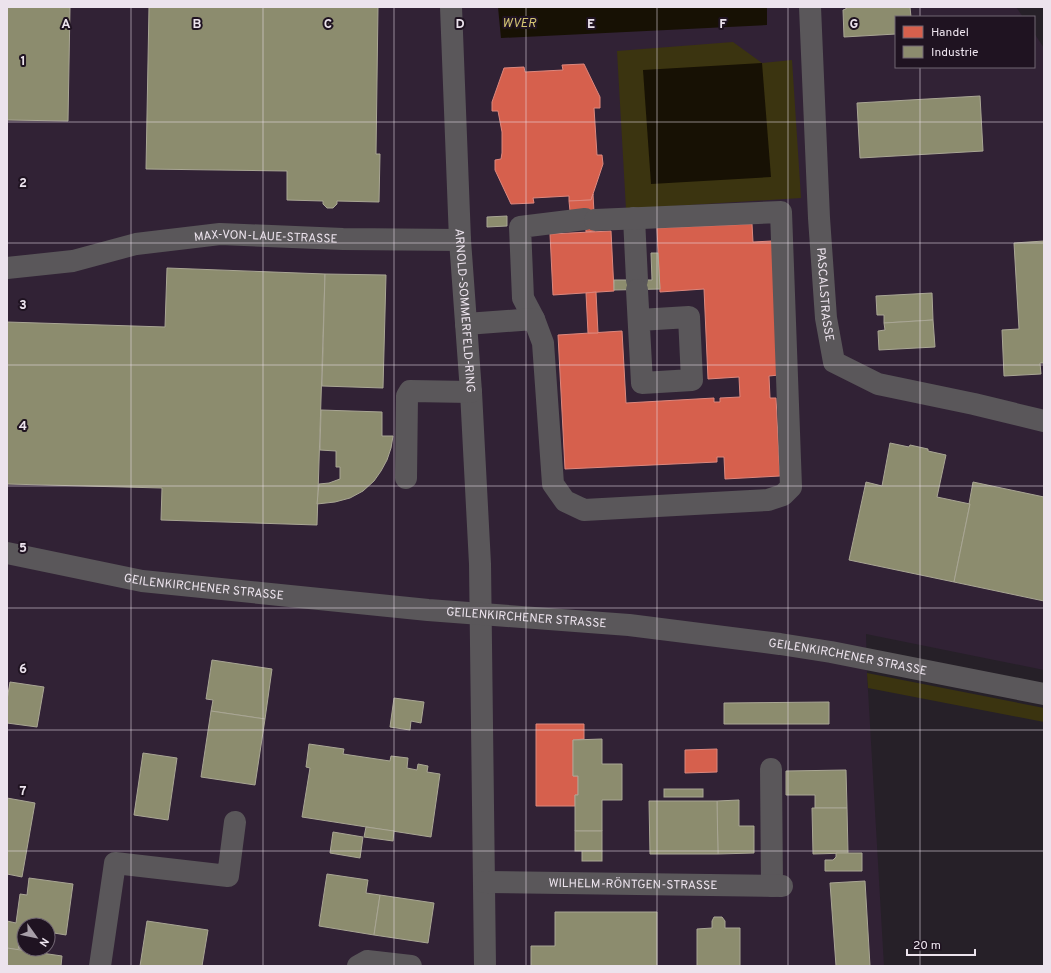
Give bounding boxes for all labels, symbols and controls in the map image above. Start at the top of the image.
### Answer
water label: WVER [502,16,537,32]
legend [895,16,1035,68]
text: A [61,17,71,33]
text: B [193,17,202,33]
text: C [324,17,332,33]
text: D [455,17,465,33]
text: E [587,17,595,33]
text: F [719,17,727,33]
text: G [850,17,859,33]
text: Handel [931,25,969,41]
text: Industrie [931,45,979,61]
text: 1 [20,54,26,70]
text: 2 [19,176,27,192]
street label: MAX-VON-LAUE-STRASSE [193,227,338,248]
street label: ARNOLD-SOMMERFELD-RING [451,228,478,393]
street label: PASCALSTRASSE [812,247,837,343]
text: 3 [19,298,27,314]
text: 4 [19,419,27,435]
text: 5 [19,541,27,557]
street label: GEILENKIRCHENER STRASSE [122,570,285,604]
street label: GEILENKIRCHENER STRASSE [446,604,607,632]
street label: GEILENKIRCHENER STRASSE [767,636,928,680]
text: 6 [19,662,27,678]
text: 7 [20,784,27,800]
street label: WILHELM-RÖNTGEN-STRASSE [548,876,718,894]
north arrow [16,917,56,957]
scale bar [907,931,975,957]
text: N [36,935,52,949]
text: 20 m [913,938,941,954]

